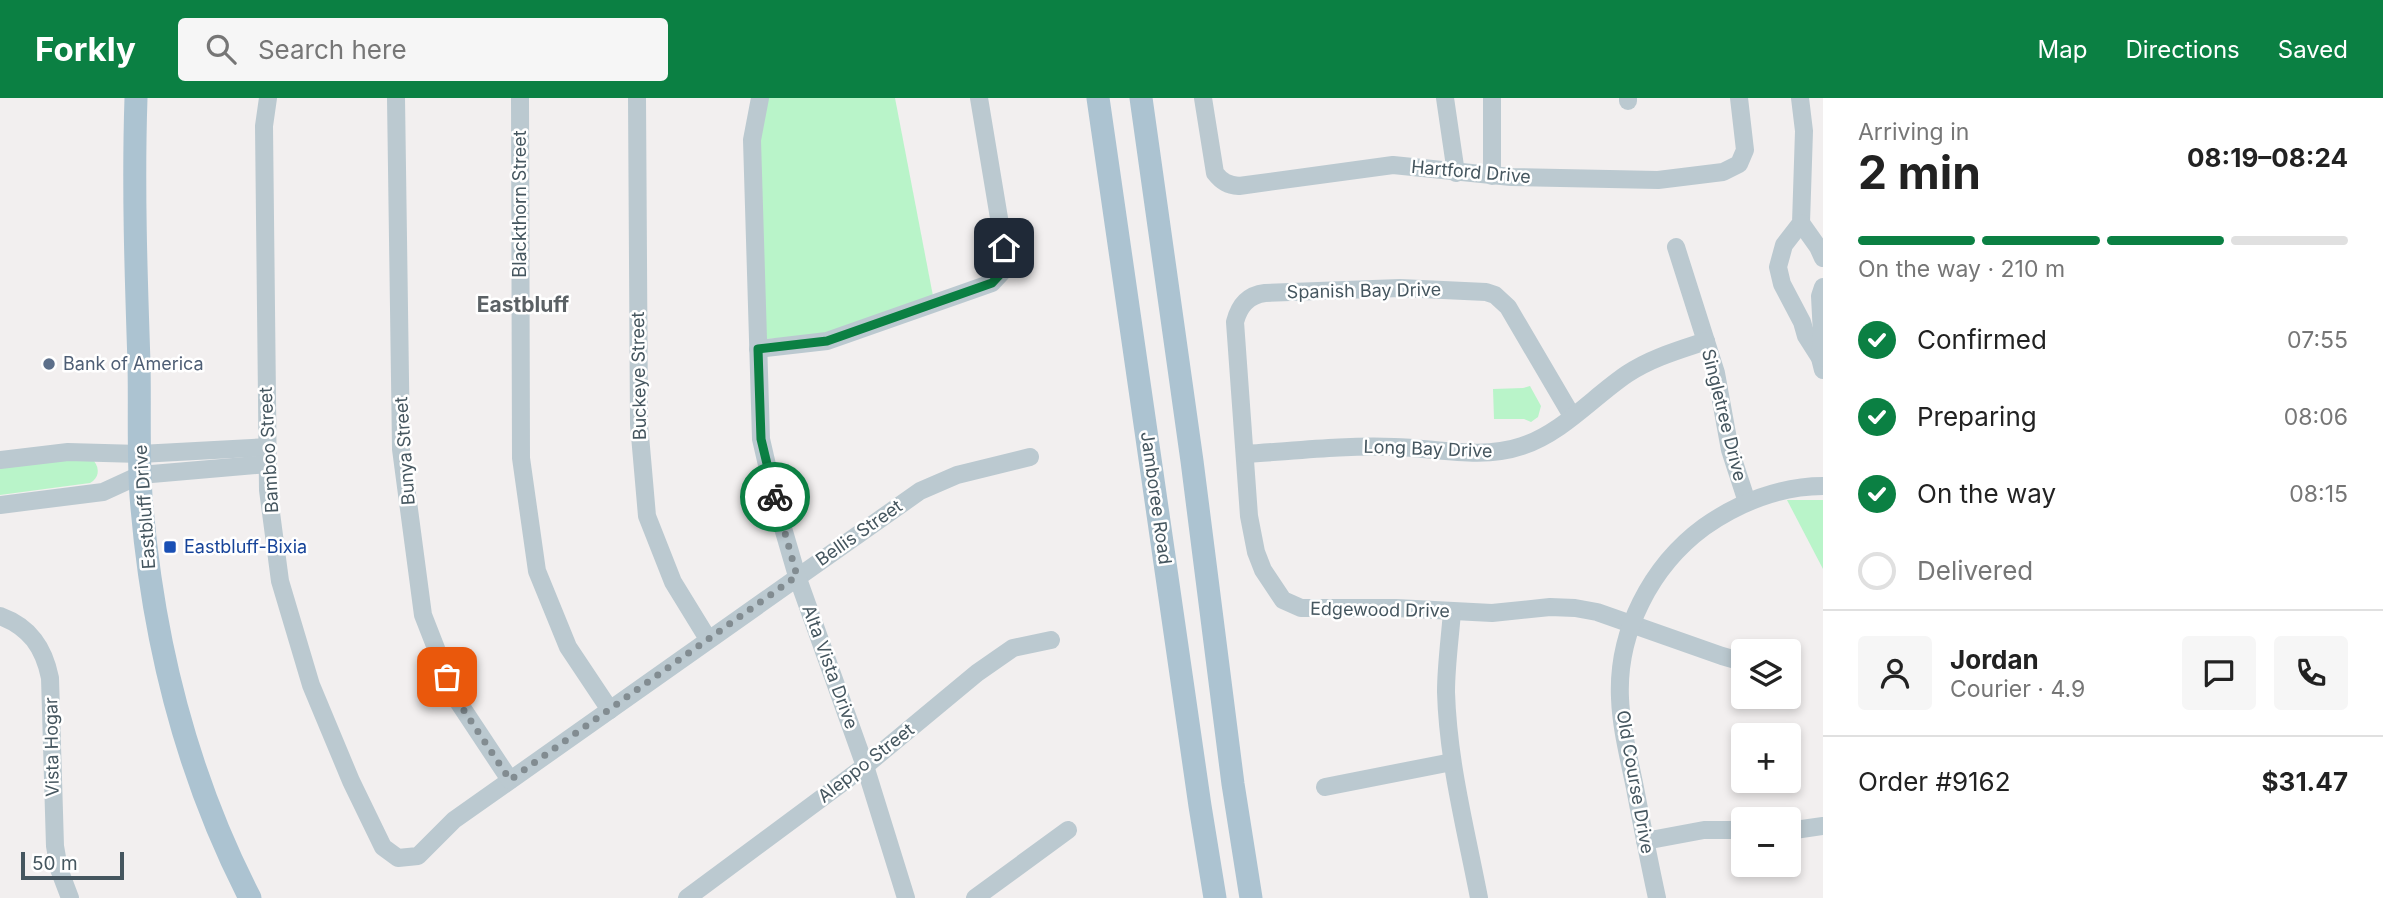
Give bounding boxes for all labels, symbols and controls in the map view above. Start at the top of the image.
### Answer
search box [178,18,668,81]
text: Forkly [35,29,136,69]
icon: search [202,30,240,68]
text: Search here [258,34,407,65]
text: Map [2038,35,2087,64]
text: Directions [2125,35,2240,64]
text: Saved [2278,35,2348,64]
text: Arriving in [1858,118,1969,146]
street label: Blackthorn Street [509,130,530,278]
text: 08:19–08:24 [2187,142,2348,173]
text: 2 min [1858,144,1981,200]
street label: Hartford Drive [1410,156,1532,187]
pin [974,218,1034,278]
icon: home [985,229,1023,267]
text: On the way · 210 m [1858,255,2065,283]
street label: Spanish Bay Drive [1287,279,1441,302]
district label: Eastbluff [477,292,570,317]
street label: Buckeye Street [627,312,650,440]
icon: check [1858,321,1896,359]
text: Confirmed [1917,324,2047,355]
text: 07:55 [2287,326,2348,354]
street label: Singletree Drive [1698,347,1751,483]
place label: Bank of America [63,353,204,374]
marker: Bank of America [41,356,57,372]
street label: Bamboo Street [255,386,282,514]
street label: Bunya Street [390,396,419,506]
icon: check [1858,398,1896,436]
text: Preparing [1917,401,2037,432]
text: 08:06 [2284,403,2348,431]
street label: Jamboree Road [1137,430,1176,566]
street label: Long Bay Drive [1363,436,1493,461]
street label: Eastbluff Drive [130,444,159,570]
courier [740,462,810,532]
icon: check [1858,475,1896,513]
icon: bike [756,478,794,516]
text: On the way [1917,478,2056,509]
text: 08:15 [2289,480,2348,508]
street label: Bellis Street [811,495,906,570]
place label: Eastbluff-Bixia [184,536,307,557]
marker: Eastbluff-Bixia [162,539,178,555]
text: Delivered [1917,555,2033,586]
street label: Edgewood Drive [1310,598,1450,621]
street label: Alta Vista Drive [798,602,863,732]
button: person [1858,636,1932,710]
button: chat [2182,636,2256,710]
button: phone [2274,636,2348,710]
map controls [1731,639,1801,877]
button: layers [1731,639,1801,709]
text: Jordan [1950,644,2039,675]
pin [417,647,477,707]
icon: bag [428,658,466,696]
text: Courier · 4.9 [1950,675,2085,703]
street label: Vista Hogar [40,697,63,797]
street label: Old Course Drive [1613,709,1658,855]
street label: Aleppo Street [814,719,918,807]
button: + [1731,723,1801,793]
text: Order #9162 [1858,766,2011,797]
text: $31.47 [2262,766,2348,797]
button: − [1731,807,1801,877]
scale bar [21,849,124,881]
text: 50 m [32,852,78,875]

